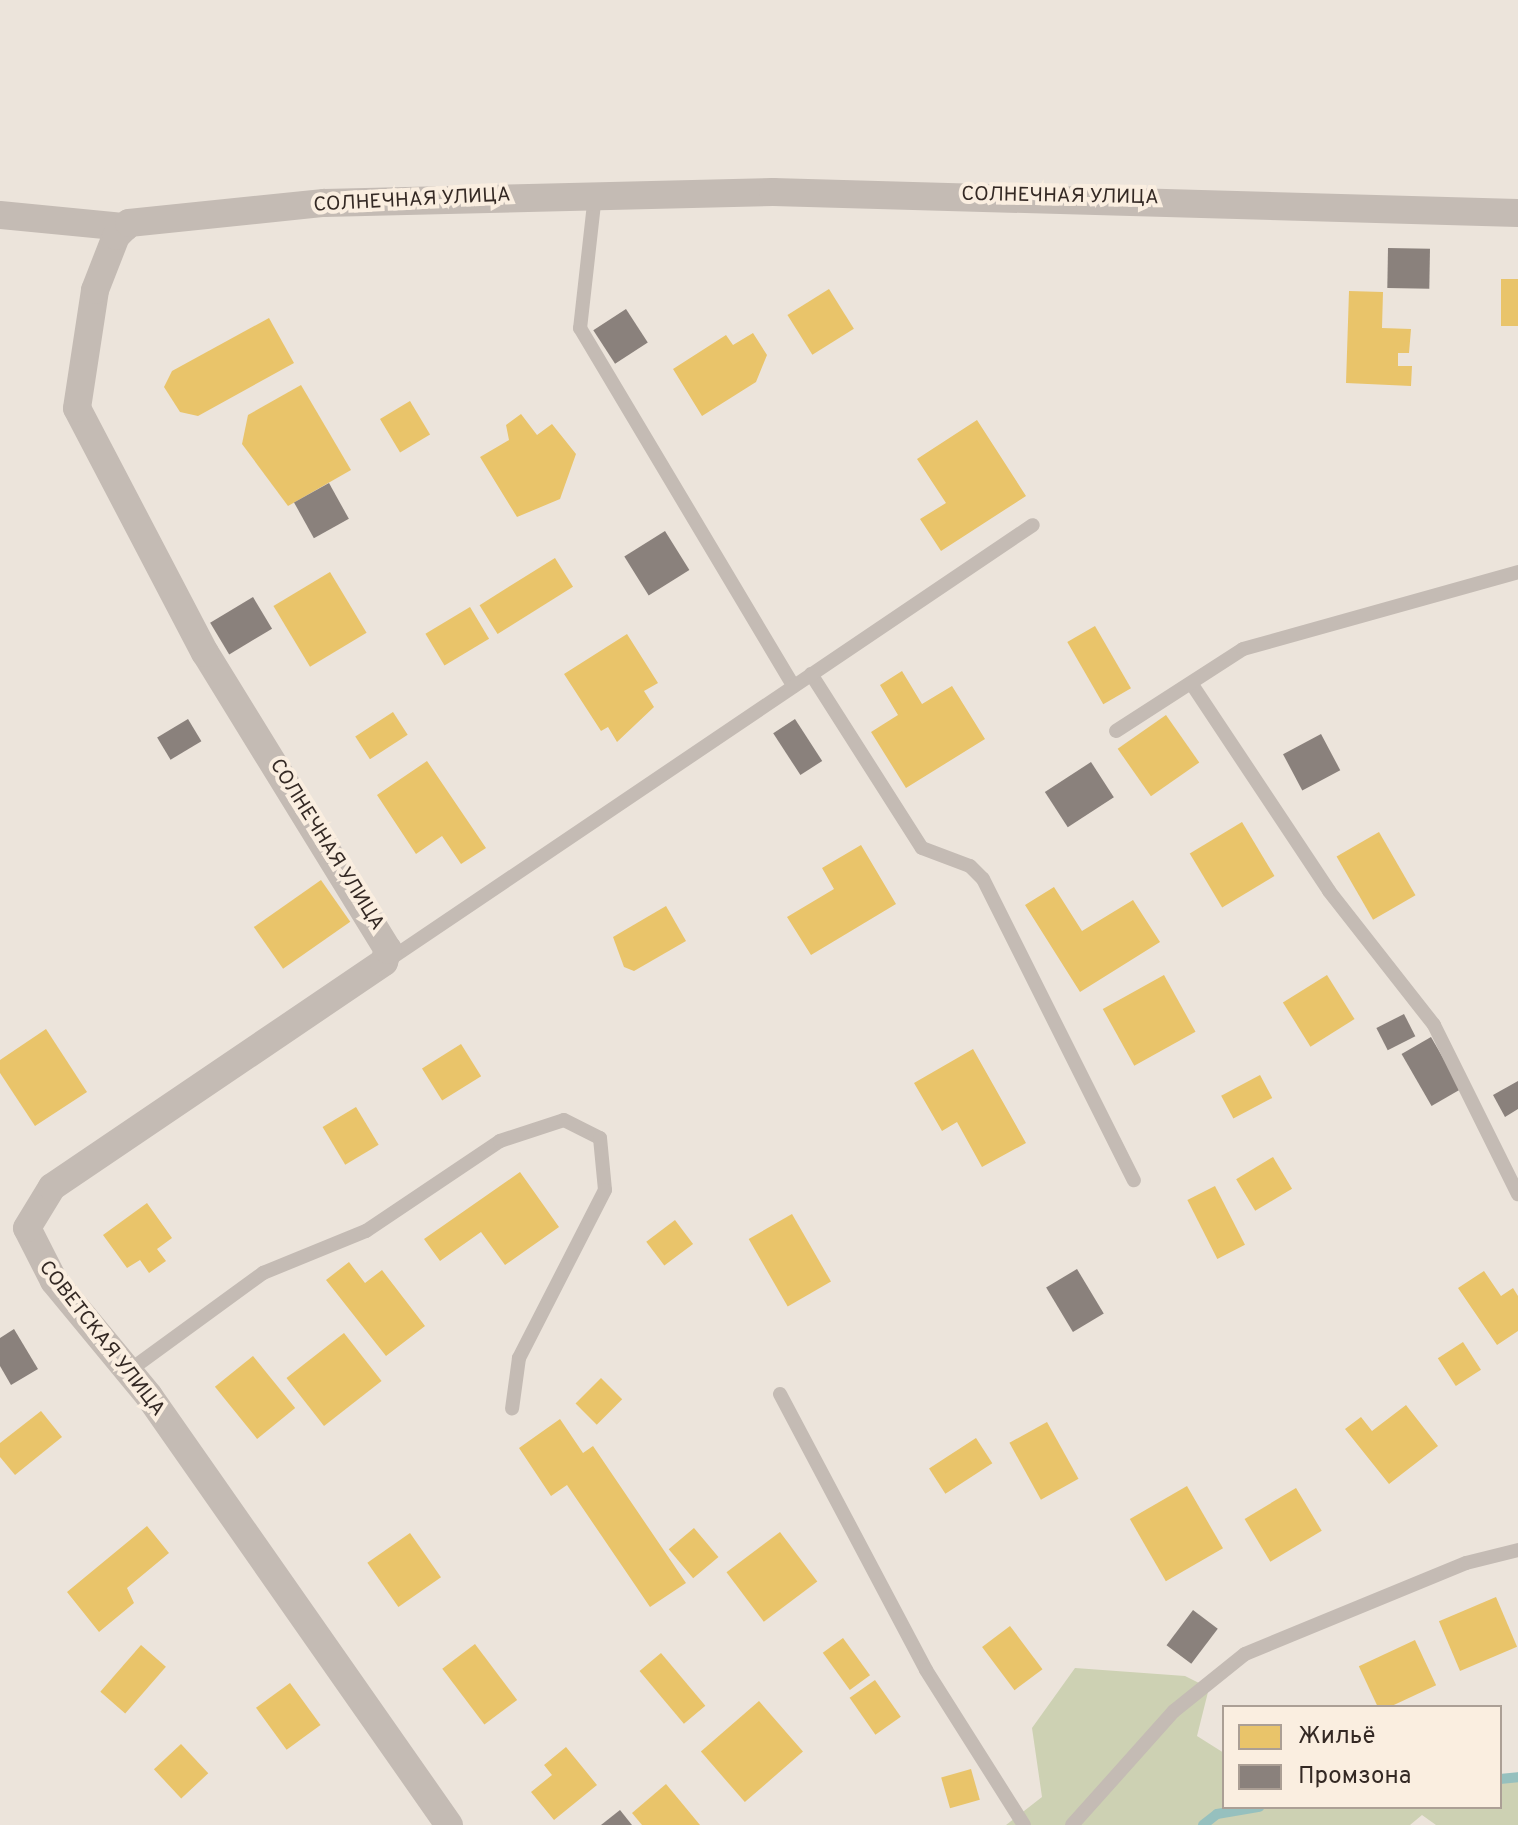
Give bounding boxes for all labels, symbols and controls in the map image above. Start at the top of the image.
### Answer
street label: СОЛНЕЧНАЯ УЛИЦА [961,183,1159,211]
street label: СОЛНЕЧНАЯ УЛИЦА [313,184,511,218]
street label: СОЛНЕЧНАЯ УЛИЦА [264,755,388,935]
street label: СОВЕТСКАЯ УЛИЦА [33,1256,169,1422]
legend [1222,1705,1502,1809]
text: Жильё [1298,1722,1375,1752]
text: Промзона [1298,1762,1411,1792]

